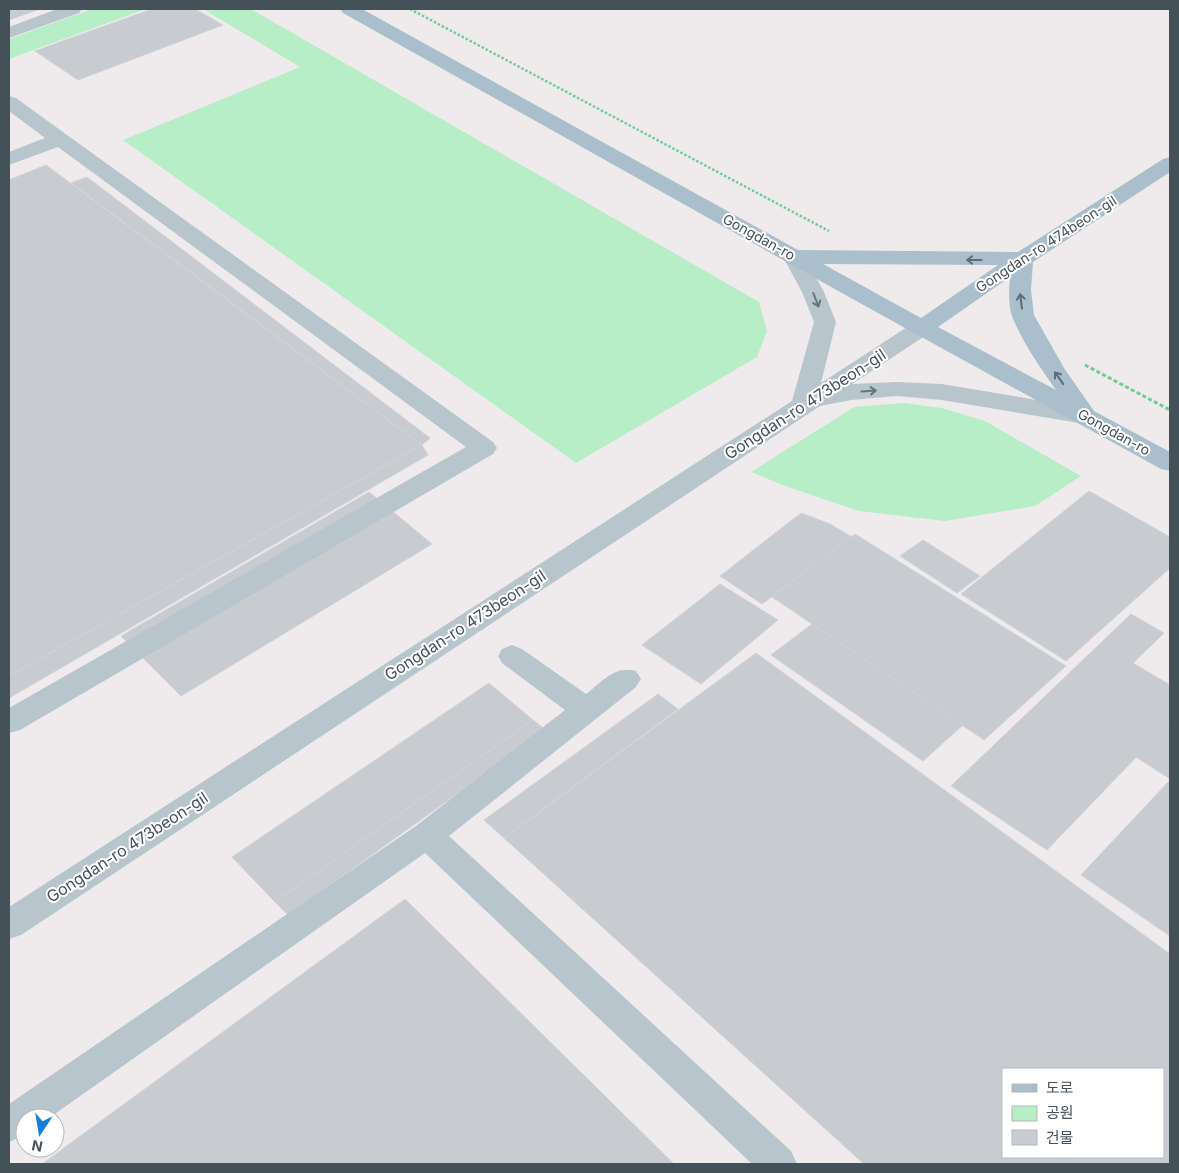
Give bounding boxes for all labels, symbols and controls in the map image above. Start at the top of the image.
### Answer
street label: Gongdan-ro 474beon-gil [972,192,1119,296]
street label: Gongdan-ro [720,210,798,263]
one-way arrow [966,255,982,265]
one-way arrow [812,292,821,307]
one-way arrow [1016,293,1026,309]
street label: Gongdan-ro 473beon-gil [721,344,889,464]
one-way arrow [1054,372,1064,386]
one-way arrow [861,386,877,396]
street label: Gongdan-ro [1075,405,1153,458]
street label: Gongdan-ro 473beon-gil [381,565,549,685]
street label: Gongdan-ro 473beon-gil [43,787,211,907]
legend [1002,1068,1164,1158]
text: 도로 [1046,1078,1074,1097]
text: 공원 [1046,1103,1074,1122]
north arrow [15,1108,65,1158]
text: 건물 [1046,1128,1074,1147]
text: N [30,1137,44,1156]

